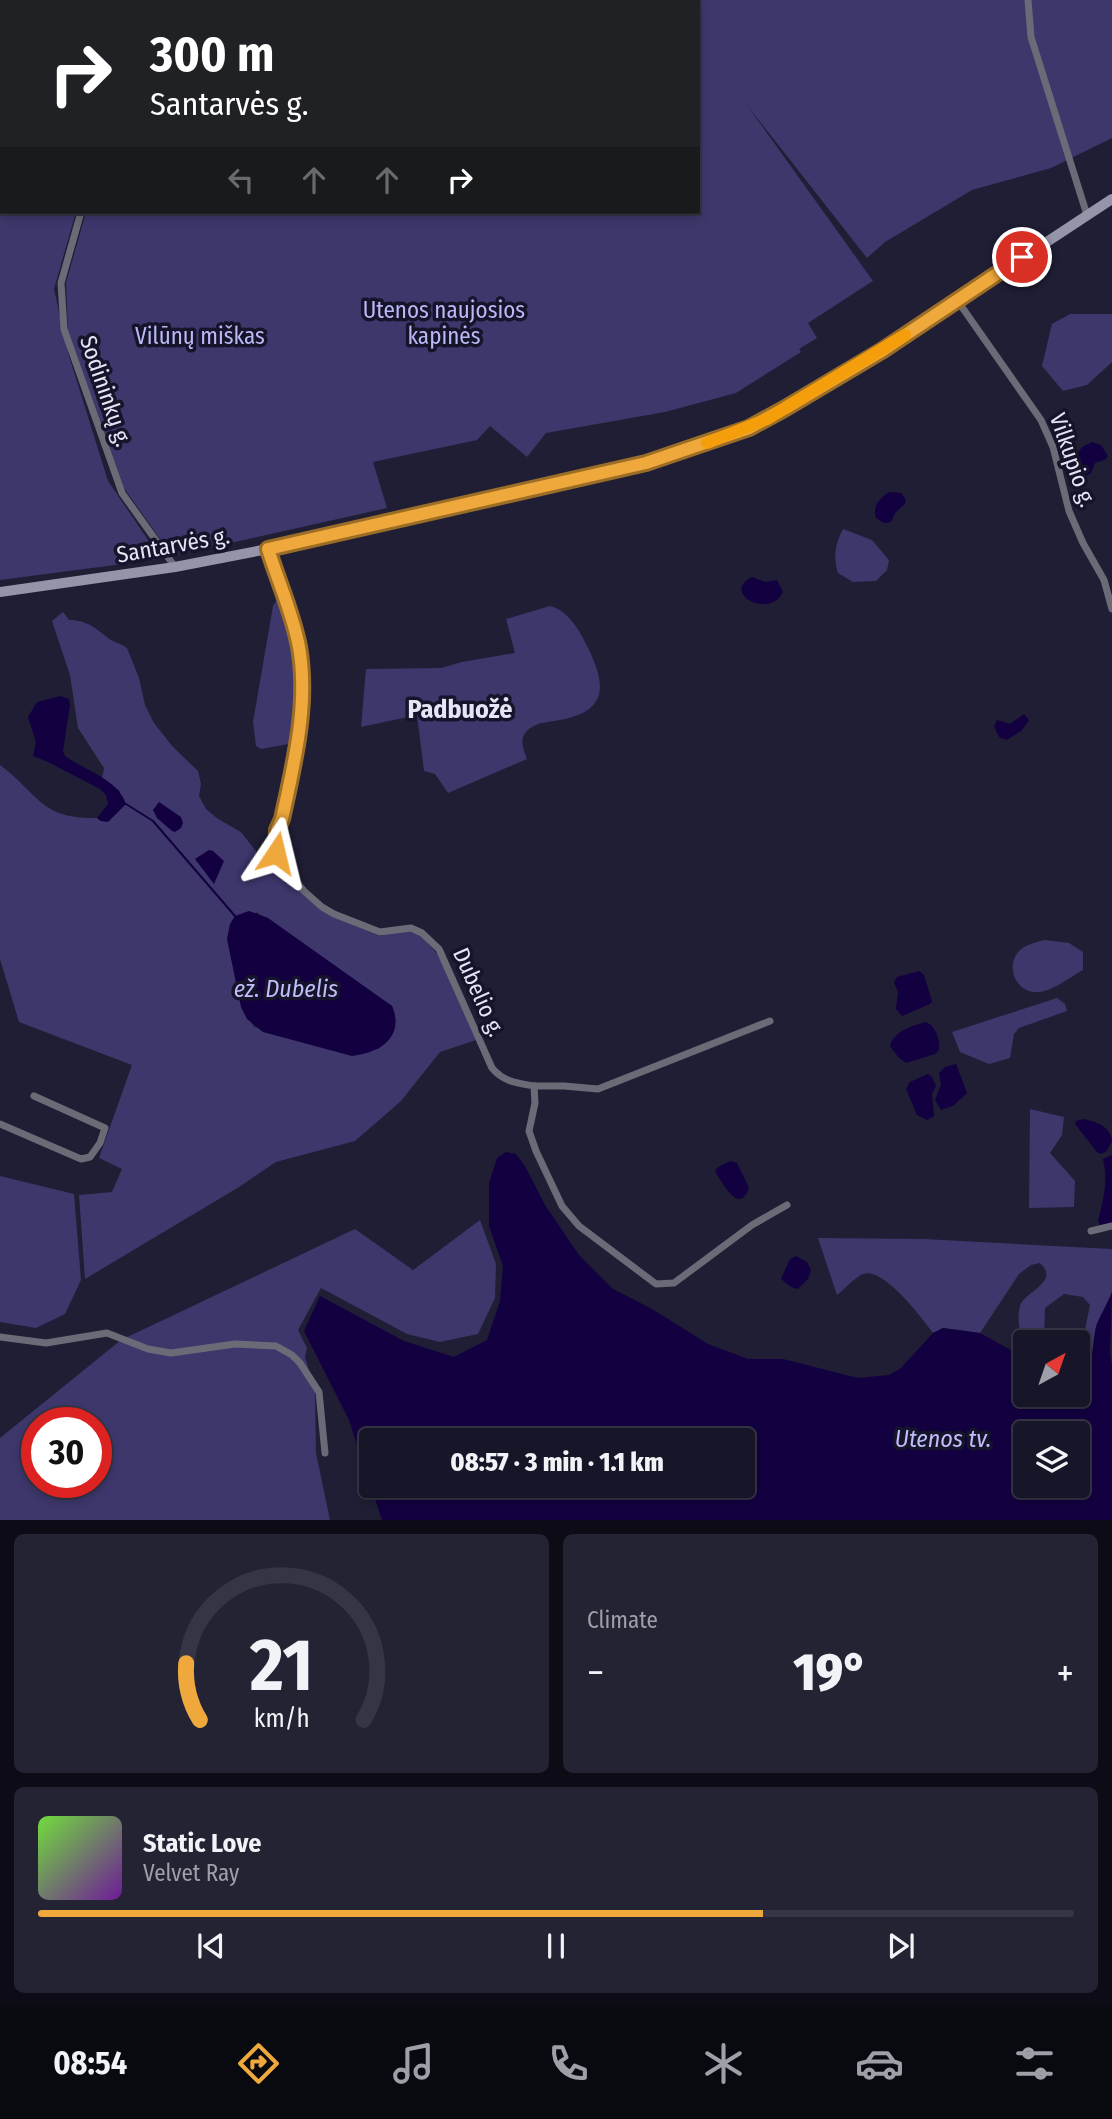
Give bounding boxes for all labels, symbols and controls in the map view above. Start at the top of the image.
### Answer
text: 300 m [150,25,274,84]
icon: right [35,28,126,119]
text: Santarvės g. [150,85,308,123]
icon: left [222,161,260,199]
icon: ahead [295,161,333,199]
icon: ahead [368,161,406,199]
icon: right [441,161,479,199]
pin [992,227,1052,287]
icon: arrive [1003,238,1041,276]
park label: Utenos naujosios kapinės [363,296,525,350]
park label: Vilūnų miškas [135,322,265,350]
street label: Sodininkų g. [74,332,138,450]
street label: Vilkupio g. [1044,409,1102,511]
street label: Santarvės g. [114,521,232,569]
district label: Padbuožė [407,694,513,725]
position arrow [239,816,313,890]
street label: Dubelio g. [447,943,511,1041]
water label: ež. Dubelis [234,975,338,1003]
north arrow [1013,1330,1090,1407]
map controls [1013,1330,1090,1498]
speed limit sign: 30 [21,1407,112,1498]
button: layers [1013,1421,1090,1498]
water label: Utenos tv. [895,1425,991,1453]
text: 08:57 · 3 min · 1.1 km [450,1447,664,1478]
text: Climate [587,1606,658,1634]
text: 21 [249,1622,313,1709]
text: 19° [793,1641,868,1704]
text: − [587,1650,604,1696]
text: + [1057,1650,1074,1696]
text: km/h [254,1703,309,1733]
text: Static Love [143,1828,261,1859]
text: Velvet Ray [143,1859,239,1887]
icon: previous [192,1927,230,1965]
icon: pause [537,1927,575,1965]
icon: next [882,1927,920,1965]
icon: directions [234,2039,283,2088]
icon: music [389,2039,438,2088]
icon: phone [544,2039,593,2088]
icon: climate [699,2039,748,2088]
icon: car [855,2039,904,2088]
icon: filters [1010,2039,1059,2088]
text: 08:54 [53,2044,127,2082]

